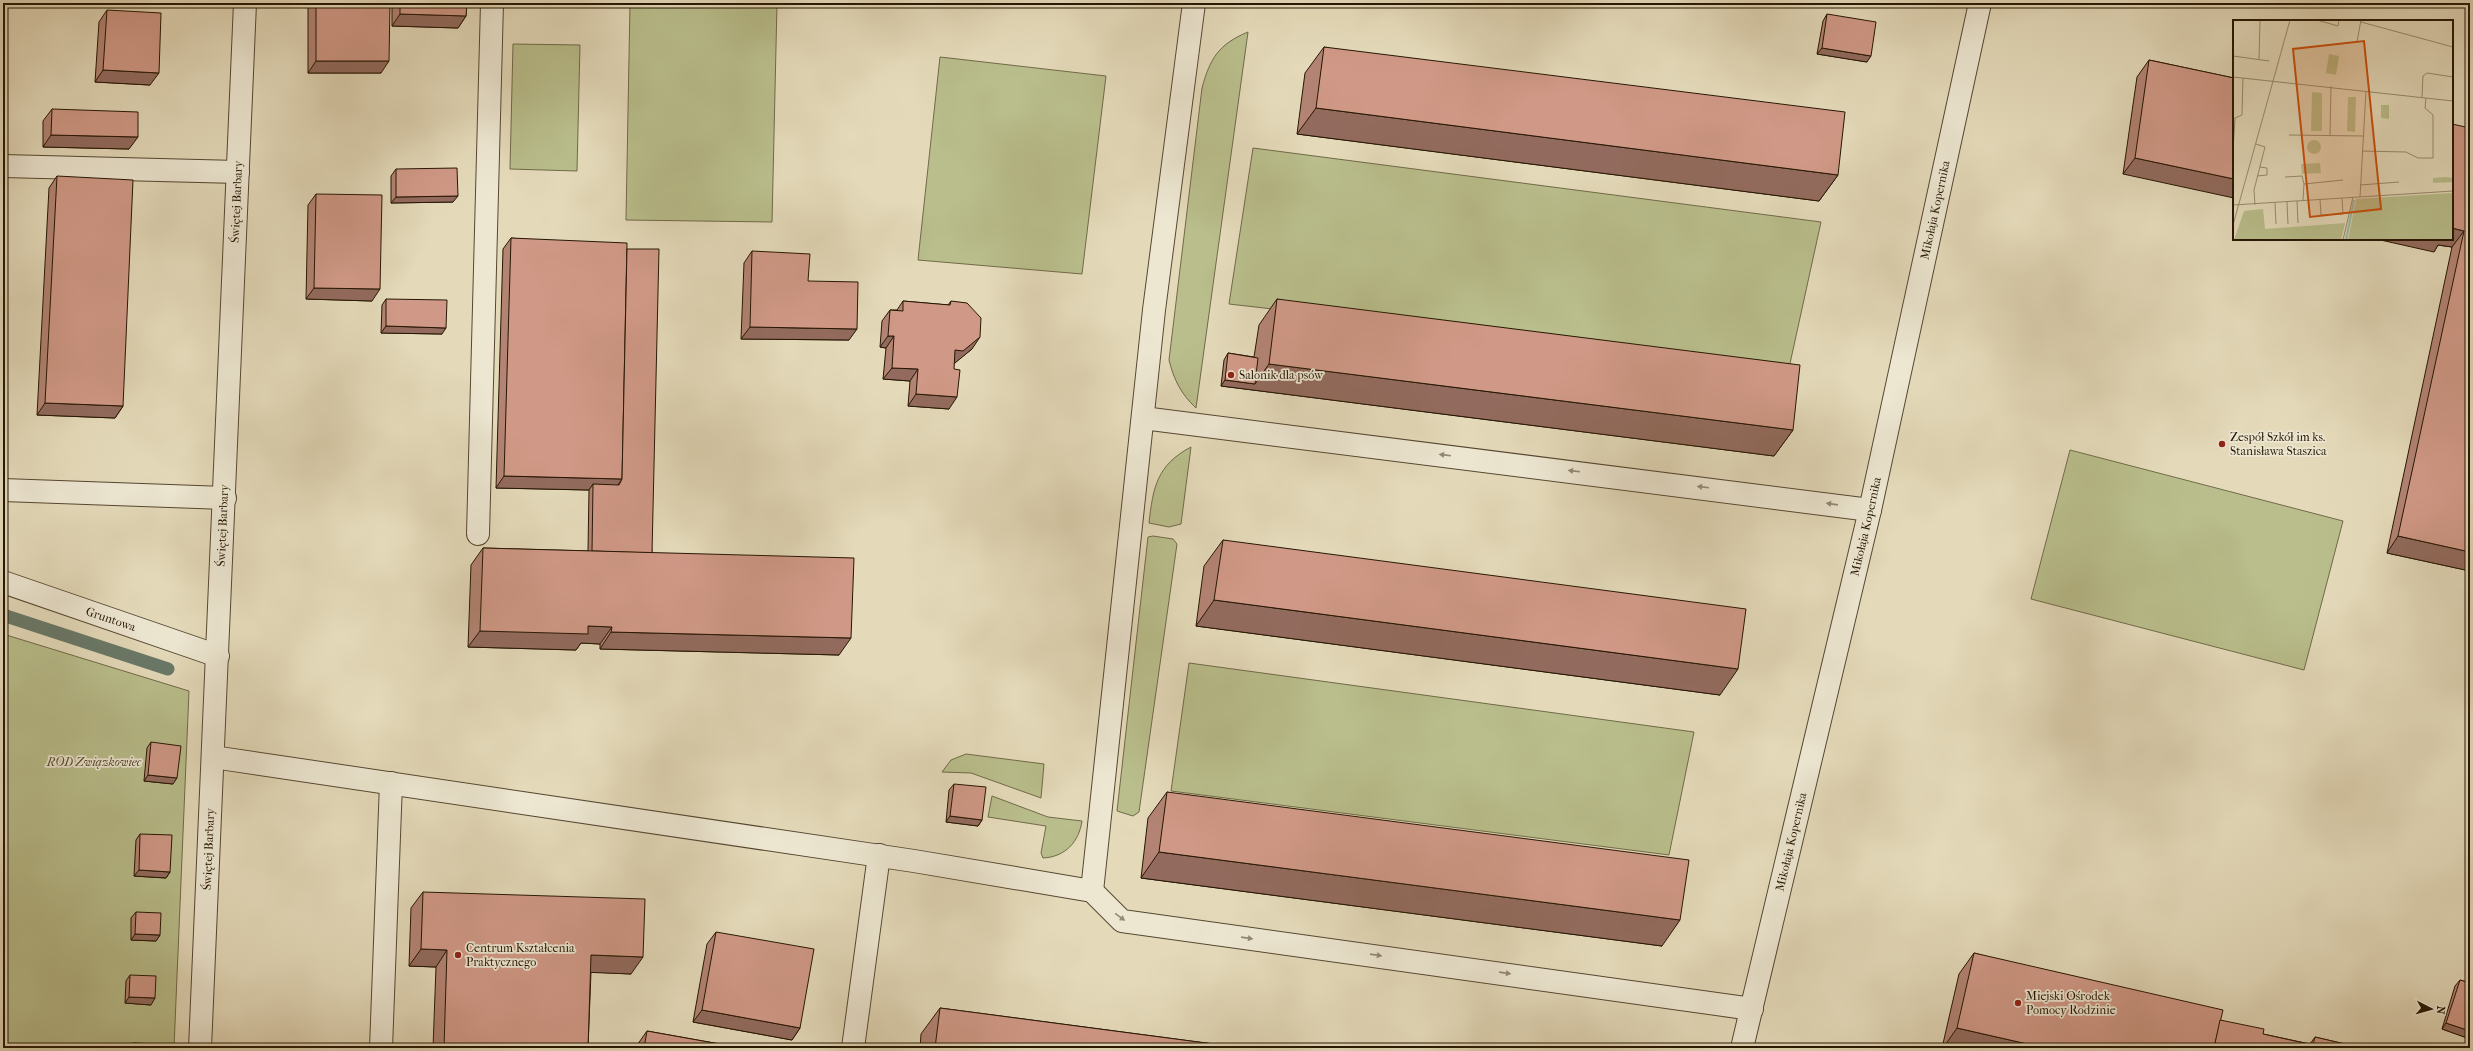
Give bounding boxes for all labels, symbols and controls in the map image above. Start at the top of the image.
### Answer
inset map [2233,20,2453,240]
street label: Mikołaja Kopernika [1918,159,1953,261]
street label: Świętej Barbary [227,160,245,243]
place label: Salonik dla psów [1239,368,1324,382]
marker: Salonik dla psów [1226,370,1236,380]
place label: Zespół Szkół im ks. Stanisława Staszica [2230,430,2327,458]
marker: Zespół Szkół im ks. Stanisława Staszica [2217,439,2227,449]
one-way arrow [1439,452,1451,459]
one-way arrow [1568,468,1580,475]
street label: Mikołaja Kopernika [1848,475,1884,577]
street label: Świętej Barbary [213,484,231,567]
one-way arrow [1697,484,1709,490]
one-way arrow [1826,501,1838,507]
street label: Gruntowa [84,604,138,634]
park label: ROD Związkowiec [46,755,142,769]
street label: Mikołaja Kopernika [1773,791,1810,893]
street label: Świętej Barbary [199,807,217,890]
one-way arrow [1115,913,1125,921]
one-way arrow [1241,935,1253,941]
place label: Centrum Kształcenia Praktycznego [466,941,575,969]
marker: Centrum Kształcenia Praktycznego [453,950,463,960]
one-way arrow [1370,952,1382,958]
one-way arrow [1499,970,1511,976]
place label: Miejski Ośrodek Pomocy Rodzinie [2026,989,2116,1017]
north arrow [2411,989,2451,1029]
marker: Miejski Ośrodek Pomocy Rodzinie [2013,998,2023,1008]
text: N [2433,1005,2447,1015]

